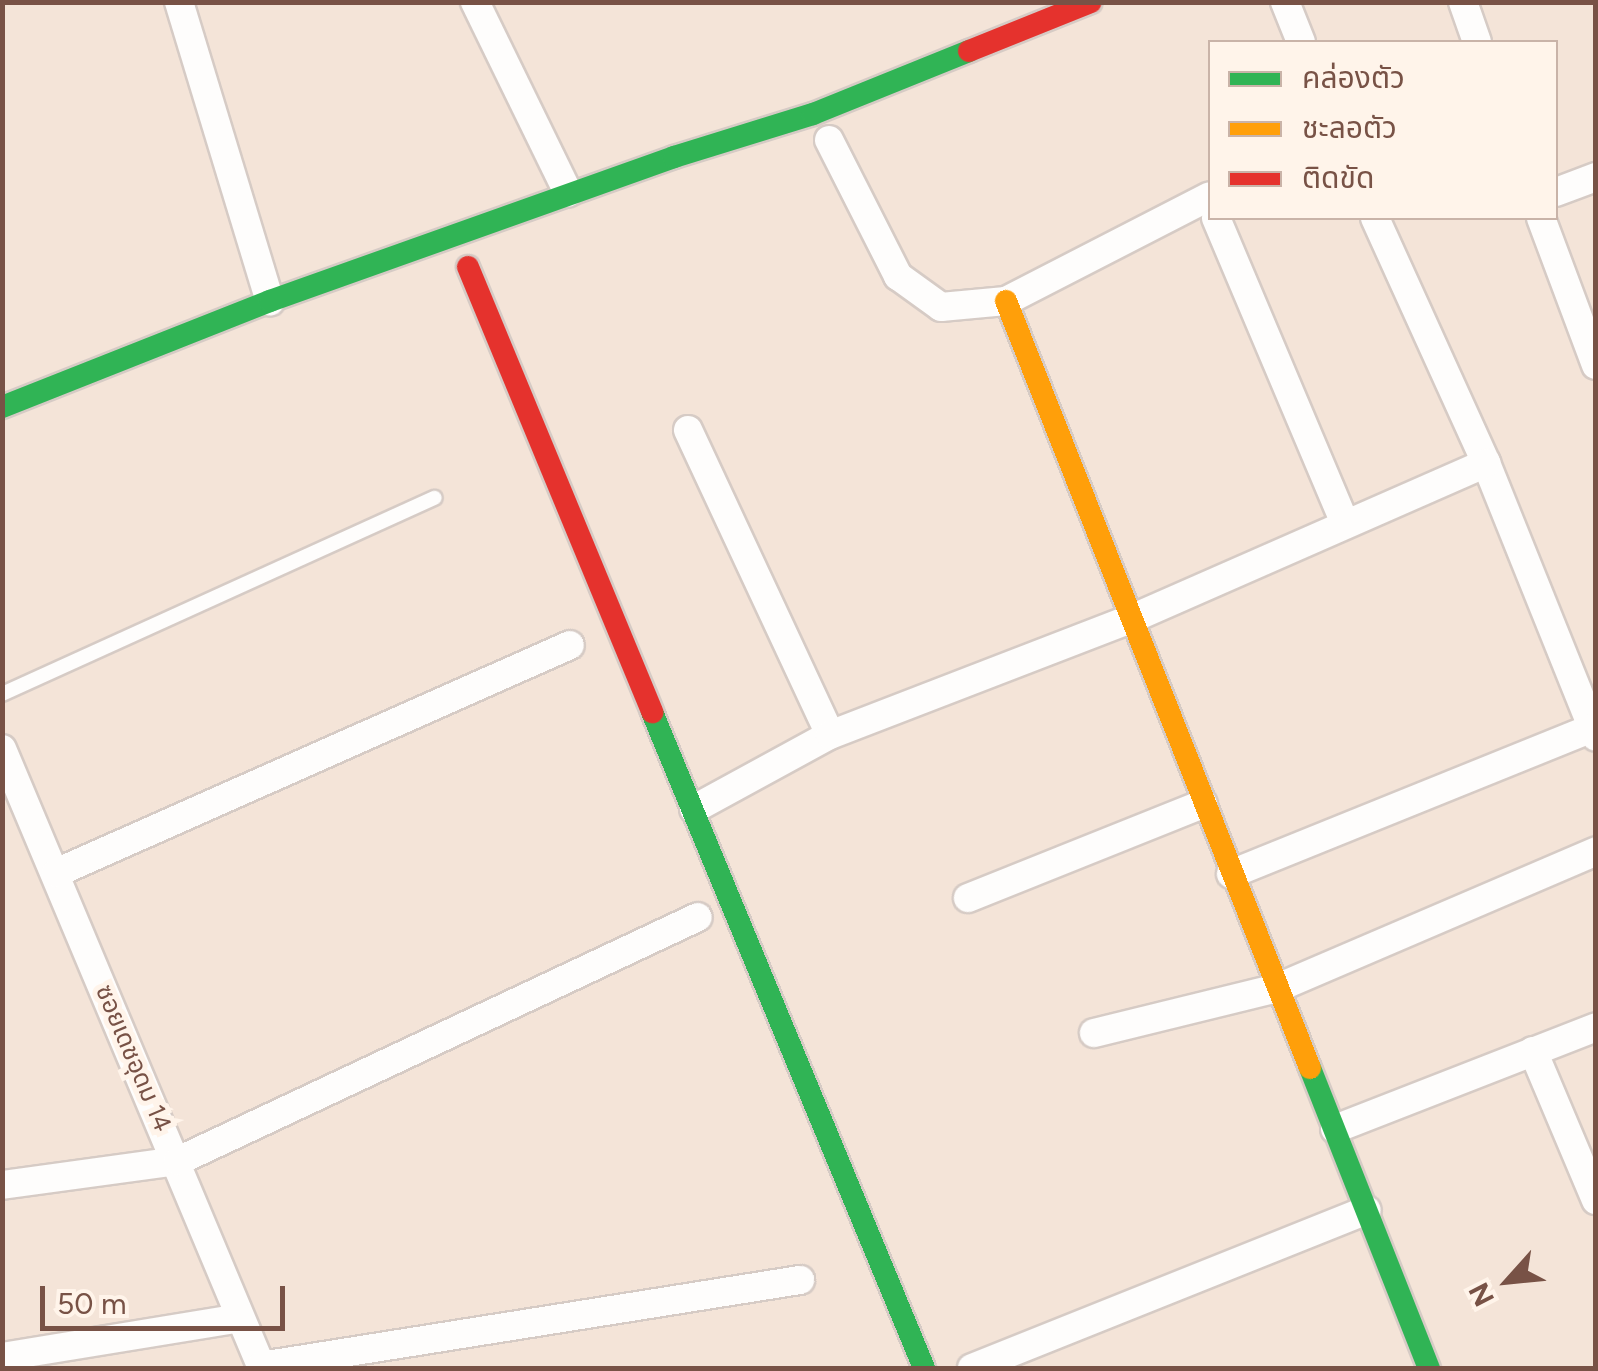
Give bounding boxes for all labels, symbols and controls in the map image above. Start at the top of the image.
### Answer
legend [1208,40,1558,220]
text: คล่องตัว [1302,59,1405,96]
text: ชะลอตัว [1302,109,1397,146]
text: ติดขัด [1302,159,1374,196]
street label: ซอยเดชอุดม 14 [90,980,178,1136]
north arrow [1458,1231,1558,1331]
scale bar [45,1266,290,1328]
text: N [1461,1277,1501,1312]
text: 50 m [57,1285,126,1322]

